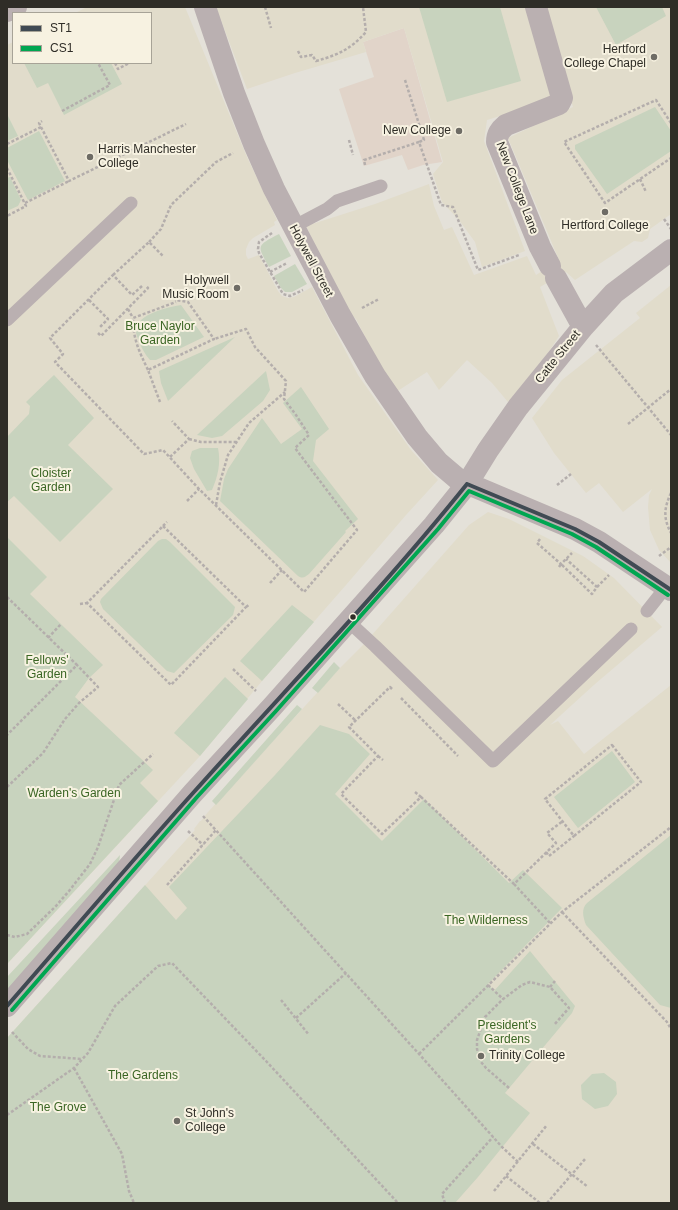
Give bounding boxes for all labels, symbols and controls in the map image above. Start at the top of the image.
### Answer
legend [12,12,152,64]
text: ST1 [50,21,72,35]
text: CS1 [50,41,73,55]
place label: Hertford College Chapel [564,43,646,71]
marker: Hertford College Chapel [649,52,659,62]
place label: New College [383,124,451,138]
marker: New College [454,126,464,136]
street label: New College Lane [493,140,541,236]
place label: Harris Manchester College [98,143,196,171]
marker: Harris Manchester College [85,152,95,162]
marker: Hertford College [600,207,610,217]
place label: Hertford College [561,219,649,233]
street label: Holywell Street [286,222,336,300]
place label: Holywell Music Room [162,274,229,302]
marker: Holywell Music Room [232,283,242,293]
park label: Bruce Naylor Garden [125,320,195,348]
street label: Catte Street [532,328,584,386]
park label: Cloister Garden [31,467,71,495]
unlabelled marker [348,612,358,622]
park label: Fellows' Garden [26,654,68,682]
park label: Warden's Garden [27,787,121,801]
park label: The Wilderness [444,914,528,928]
park label: President's Gardens [478,1019,536,1047]
place label: Trinity College [489,1049,565,1063]
marker: Trinity College [476,1051,486,1061]
park label: The Gardens [108,1069,178,1083]
park label: The Grove [30,1101,86,1115]
place label: St John's College [185,1107,234,1135]
marker: St John's College [172,1116,182,1126]

